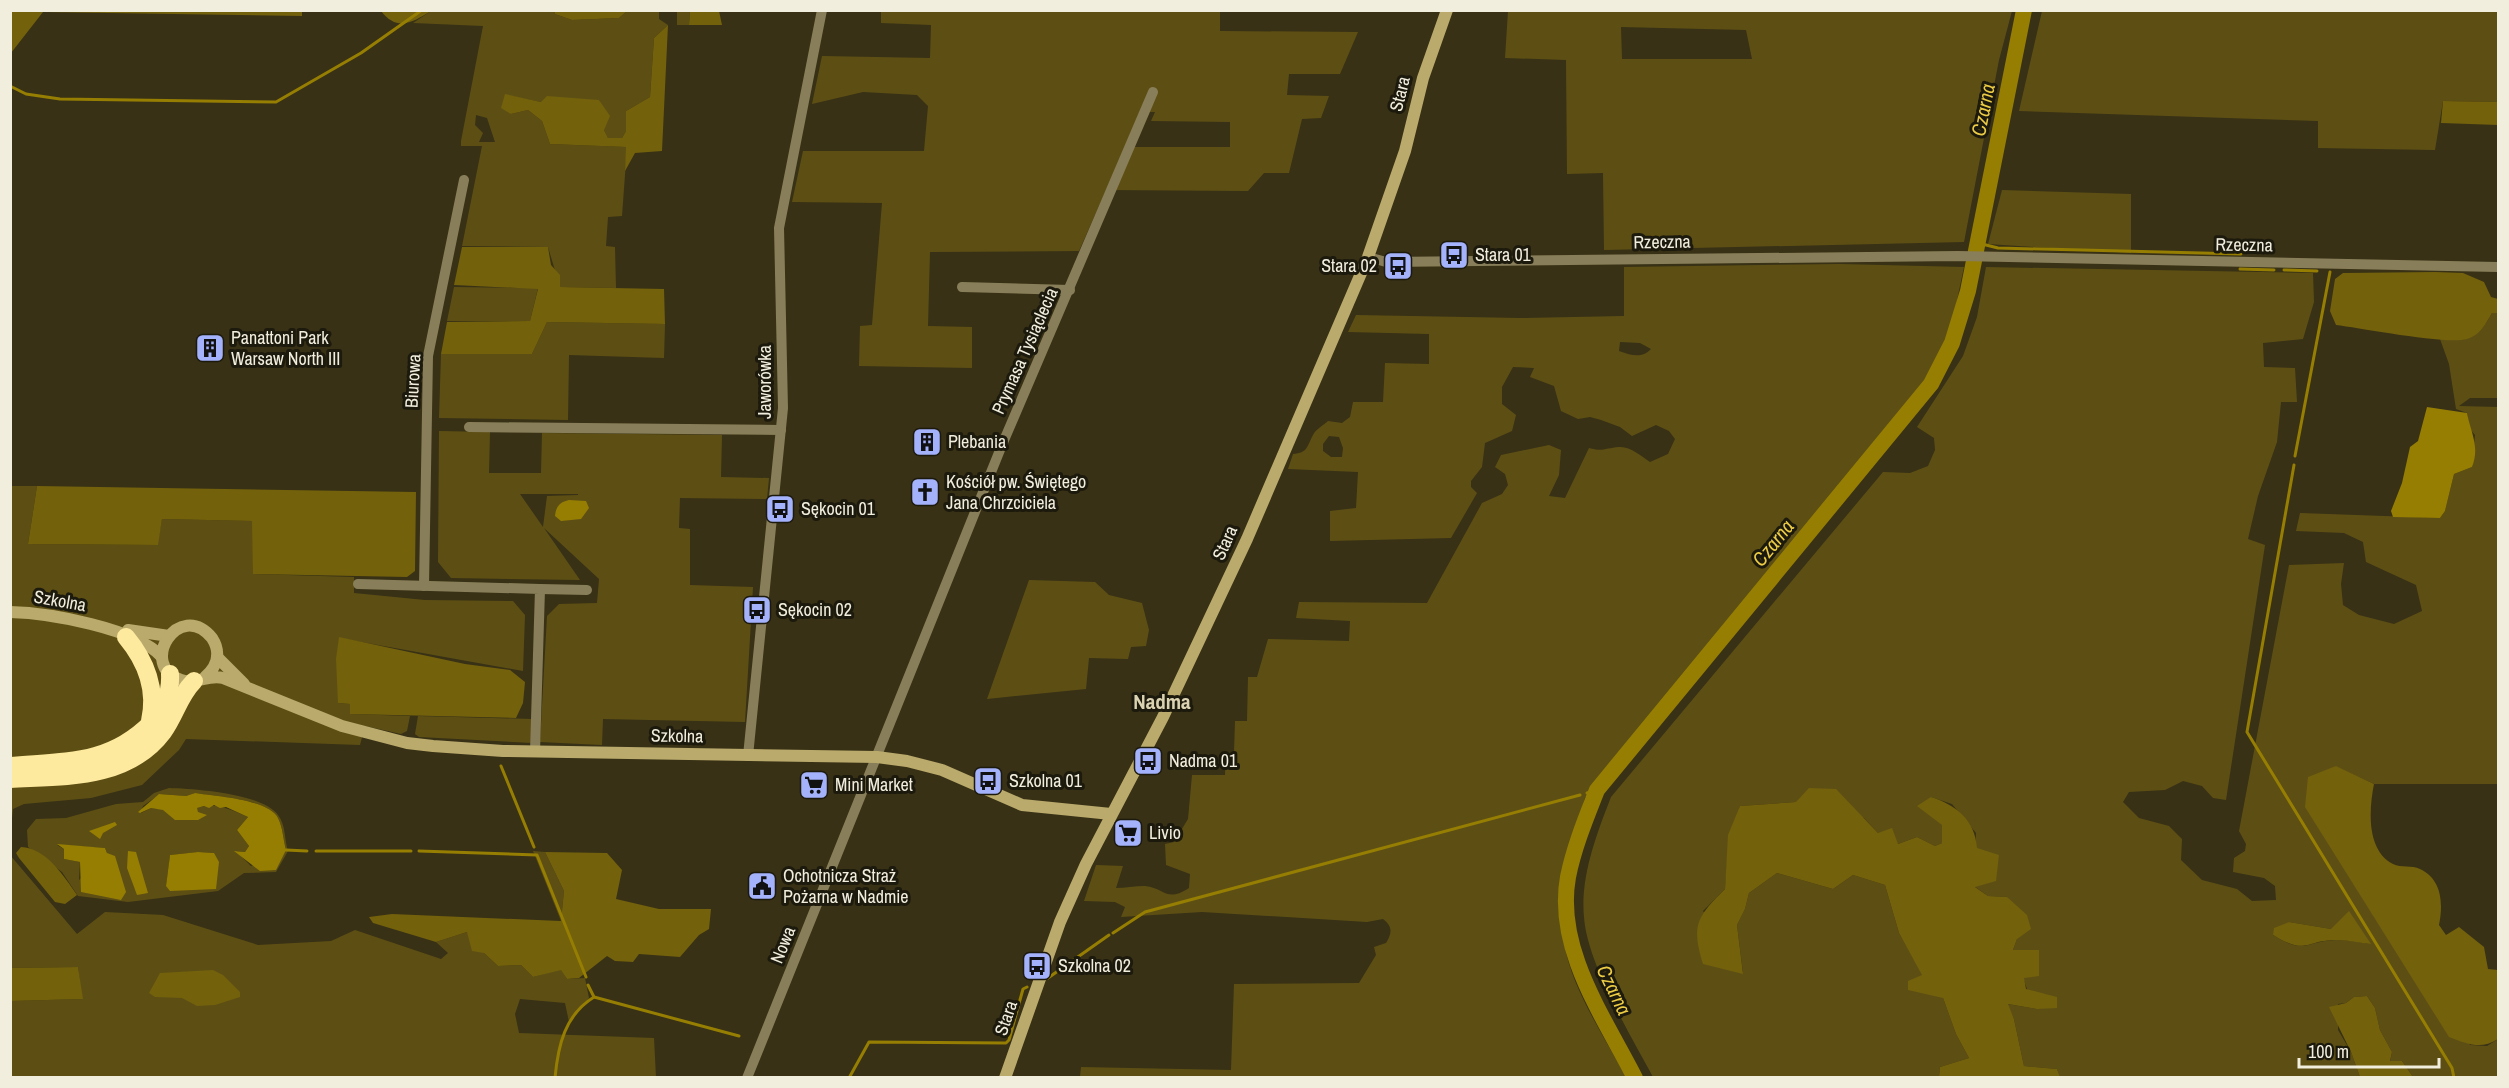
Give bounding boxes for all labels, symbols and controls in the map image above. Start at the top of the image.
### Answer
street label: Stara [1383,74,1416,114]
water label: Czarna [1964,81,2001,138]
street label: Rzeczna [1633,229,1691,254]
street label: Rzeczna [2215,232,2273,257]
bus stop icon: Stara 01 [1438,239,1470,271]
place label: Stara 01 [1475,242,1532,267]
bus stop icon: Stara 02 [1382,250,1414,282]
place label: Stara 02 [1321,253,1377,278]
street label: Prymasa Tysiąclecia [985,284,1064,418]
place label: Panattoni Park Warsaw North III [231,325,340,371]
building icon: Panattoni Park Warsaw North III [194,332,226,364]
street label: Jaworówka [752,345,777,419]
street label: Biurowa [399,353,426,409]
building icon: Plebania [911,426,943,458]
place label: Plebania [948,429,1006,454]
place label: Kościół pw. Świętego Jana Chrzciciela [946,469,1086,515]
church icon: Kościół pw. Świętego Jana Chrzciciela [909,476,941,508]
bus stop icon: Sękocin 01 [764,493,796,525]
place label: Sękocin 01 [801,496,876,521]
water label: Czarna [1745,514,1800,572]
street label: Stara [1206,522,1243,564]
street label: Szkolna [32,584,88,617]
bus stop icon: Sękocin 02 [741,594,773,626]
place label: Sękocin 02 [778,597,852,622]
district label: Nadma [1133,687,1191,716]
street label: Szkolna [651,723,703,748]
bus stop icon: Nadma 01 [1132,745,1164,777]
place label: Nadma 01 [1169,748,1238,773]
bus stop icon: Szkolna 01 [972,765,1004,797]
place label: Szkolna 01 [1009,768,1083,793]
supermarket icon: Mini Market [798,769,830,801]
place label: Mini Market [835,772,913,797]
supermarket icon: Livio [1112,817,1144,849]
place label: Livio [1149,820,1181,845]
place label: Ochotnicza Straż Pożarna w Nadmie [783,863,909,909]
public building icon: Ochotnicza Straż Pożarna w Nadmie [746,870,778,902]
street label: Nowa [764,923,801,967]
bus stop icon: Szkolna 02 [1021,950,1053,982]
place label: Szkolna 02 [1058,953,1131,978]
water label: Czarna [1591,960,1638,1019]
street label: Stara [988,997,1023,1039]
scale bar [2299,1031,2438,1069]
text: 100 m [2308,1039,2349,1064]

